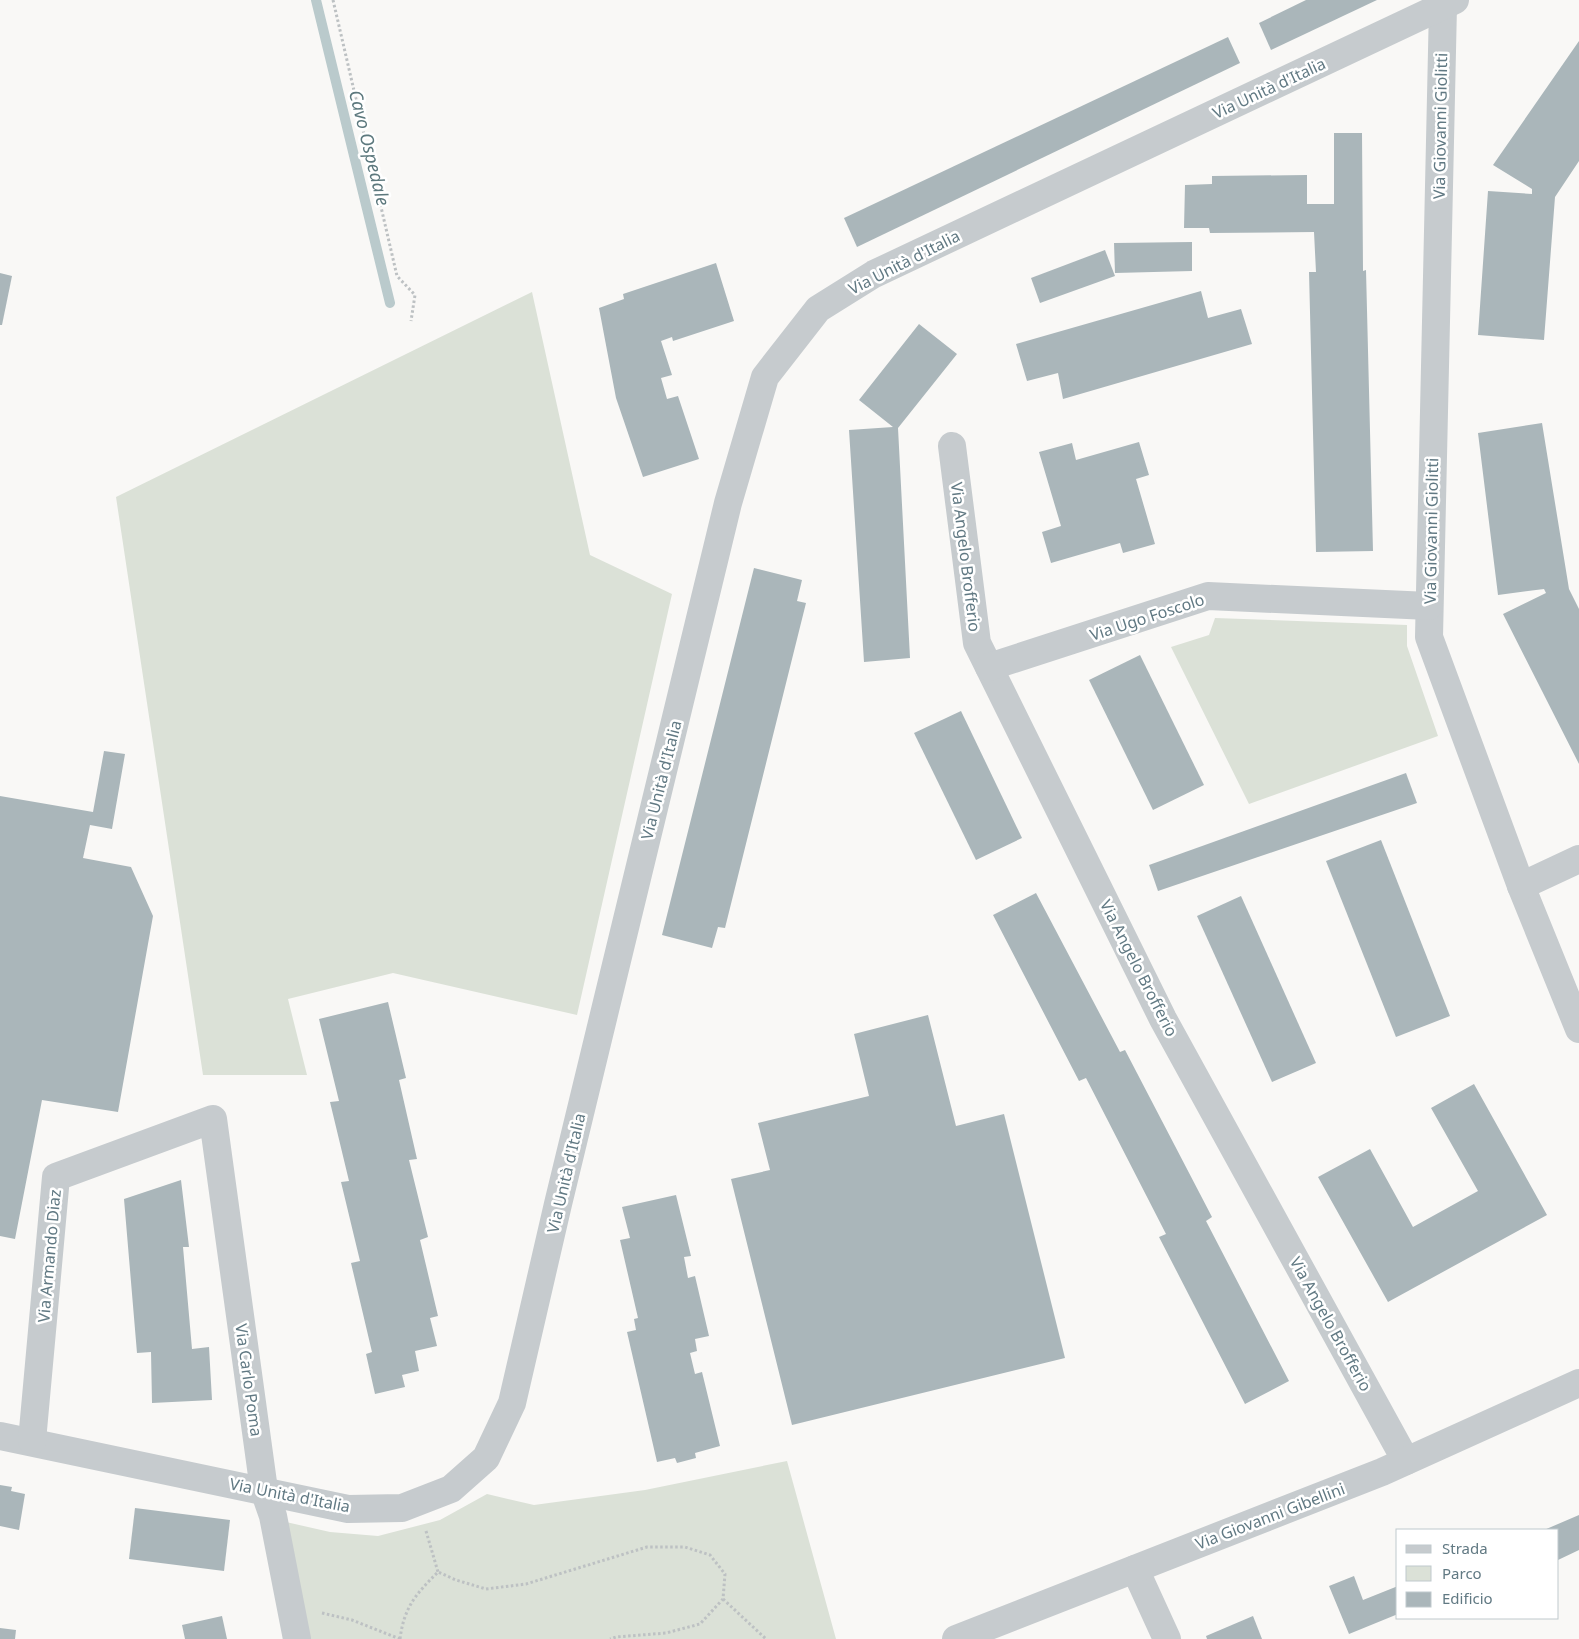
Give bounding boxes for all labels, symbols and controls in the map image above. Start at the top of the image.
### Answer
street label: Via Unità d'Italia [1209,52,1329,124]
street label: Via Giovanni Giolitti [1428,53,1452,199]
water label: Cavo Ospedale [344,87,396,208]
street label: Via Unità d'Italia [845,224,963,300]
street label: Via Giovanni Giolitti [1419,458,1443,604]
street label: Via Angelo Brofferio [946,481,986,633]
street label: Via Ugo Foscolo [1087,588,1207,646]
street label: Via Unità d'Italia [636,718,686,842]
street label: Via Angelo Brofferio [1095,896,1183,1040]
street label: Via Unità d'Italia [542,1111,590,1235]
street label: Via Armando Diaz [32,1189,66,1323]
street label: Via Angelo Brofferio [1285,1253,1377,1395]
street label: Via Carlo Poma [230,1322,268,1438]
street label: Via Unità d'Italia [228,1473,352,1517]
street label: Via Giovanni Gibellini [1192,1477,1348,1555]
legend [1396,1529,1559,1619]
text: Strada [1442,1538,1488,1558]
text: Parco [1442,1563,1482,1583]
text: Edificio [1442,1588,1493,1608]

